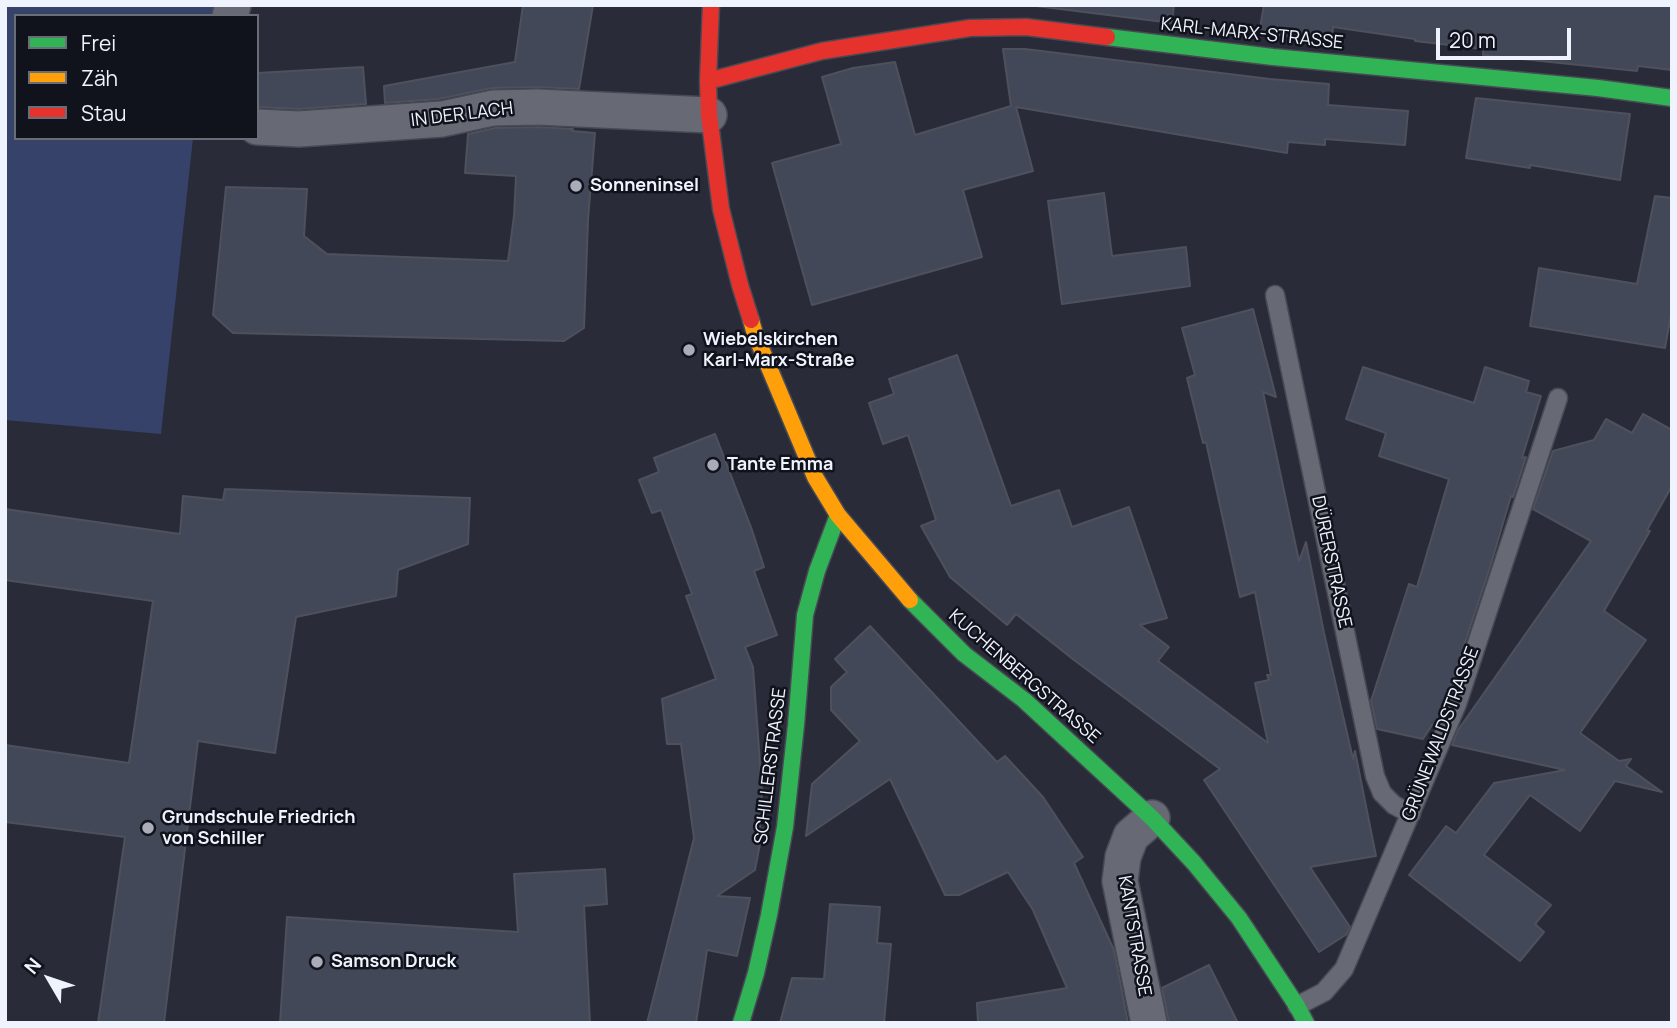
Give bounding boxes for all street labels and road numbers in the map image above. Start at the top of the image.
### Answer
street label: KARL-MARX-STRASSE [1160,14,1344,54]
street label: IN DER LACH [410,98,514,132]
street label: DÜRERSTRASSE [1306,494,1356,630]
street label: KUCHENBERGSTRASSE [944,605,1104,749]
street label: GRÜNEWALDSTRASSE [1398,644,1484,824]
street label: SCHILLERSTRASSE [751,687,791,845]
street label: KANTSTRASSE [1113,874,1155,998]

